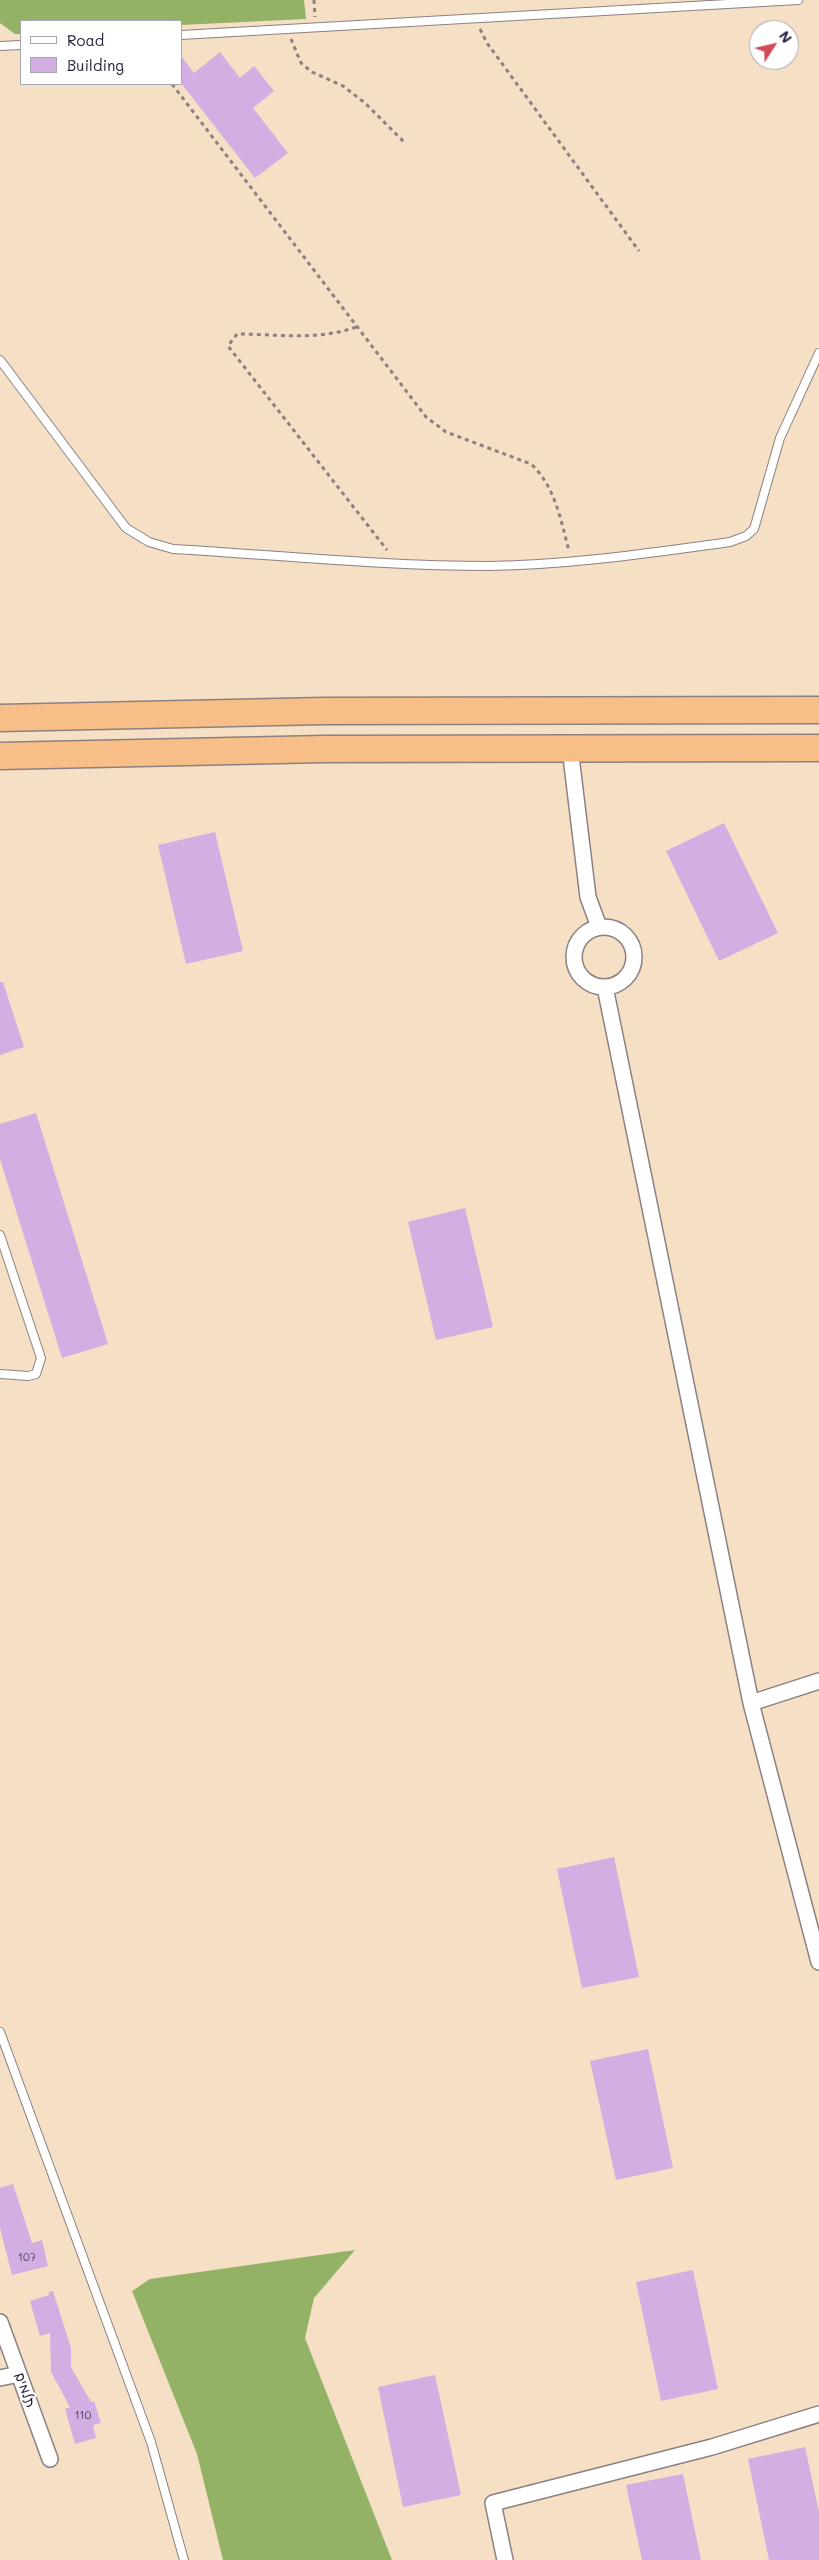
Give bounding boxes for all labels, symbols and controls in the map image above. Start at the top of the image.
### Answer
legend [20,20,182,85]
north arrow [749,20,799,70]
text: N [775,27,797,46]
text: Road [67,30,104,50]
text: Building [67,55,124,75]
house number: 107 [18,2251,36,2265]
street label: תלמים [11,2370,39,2410]
house number: 110 [75,2409,91,2423]

